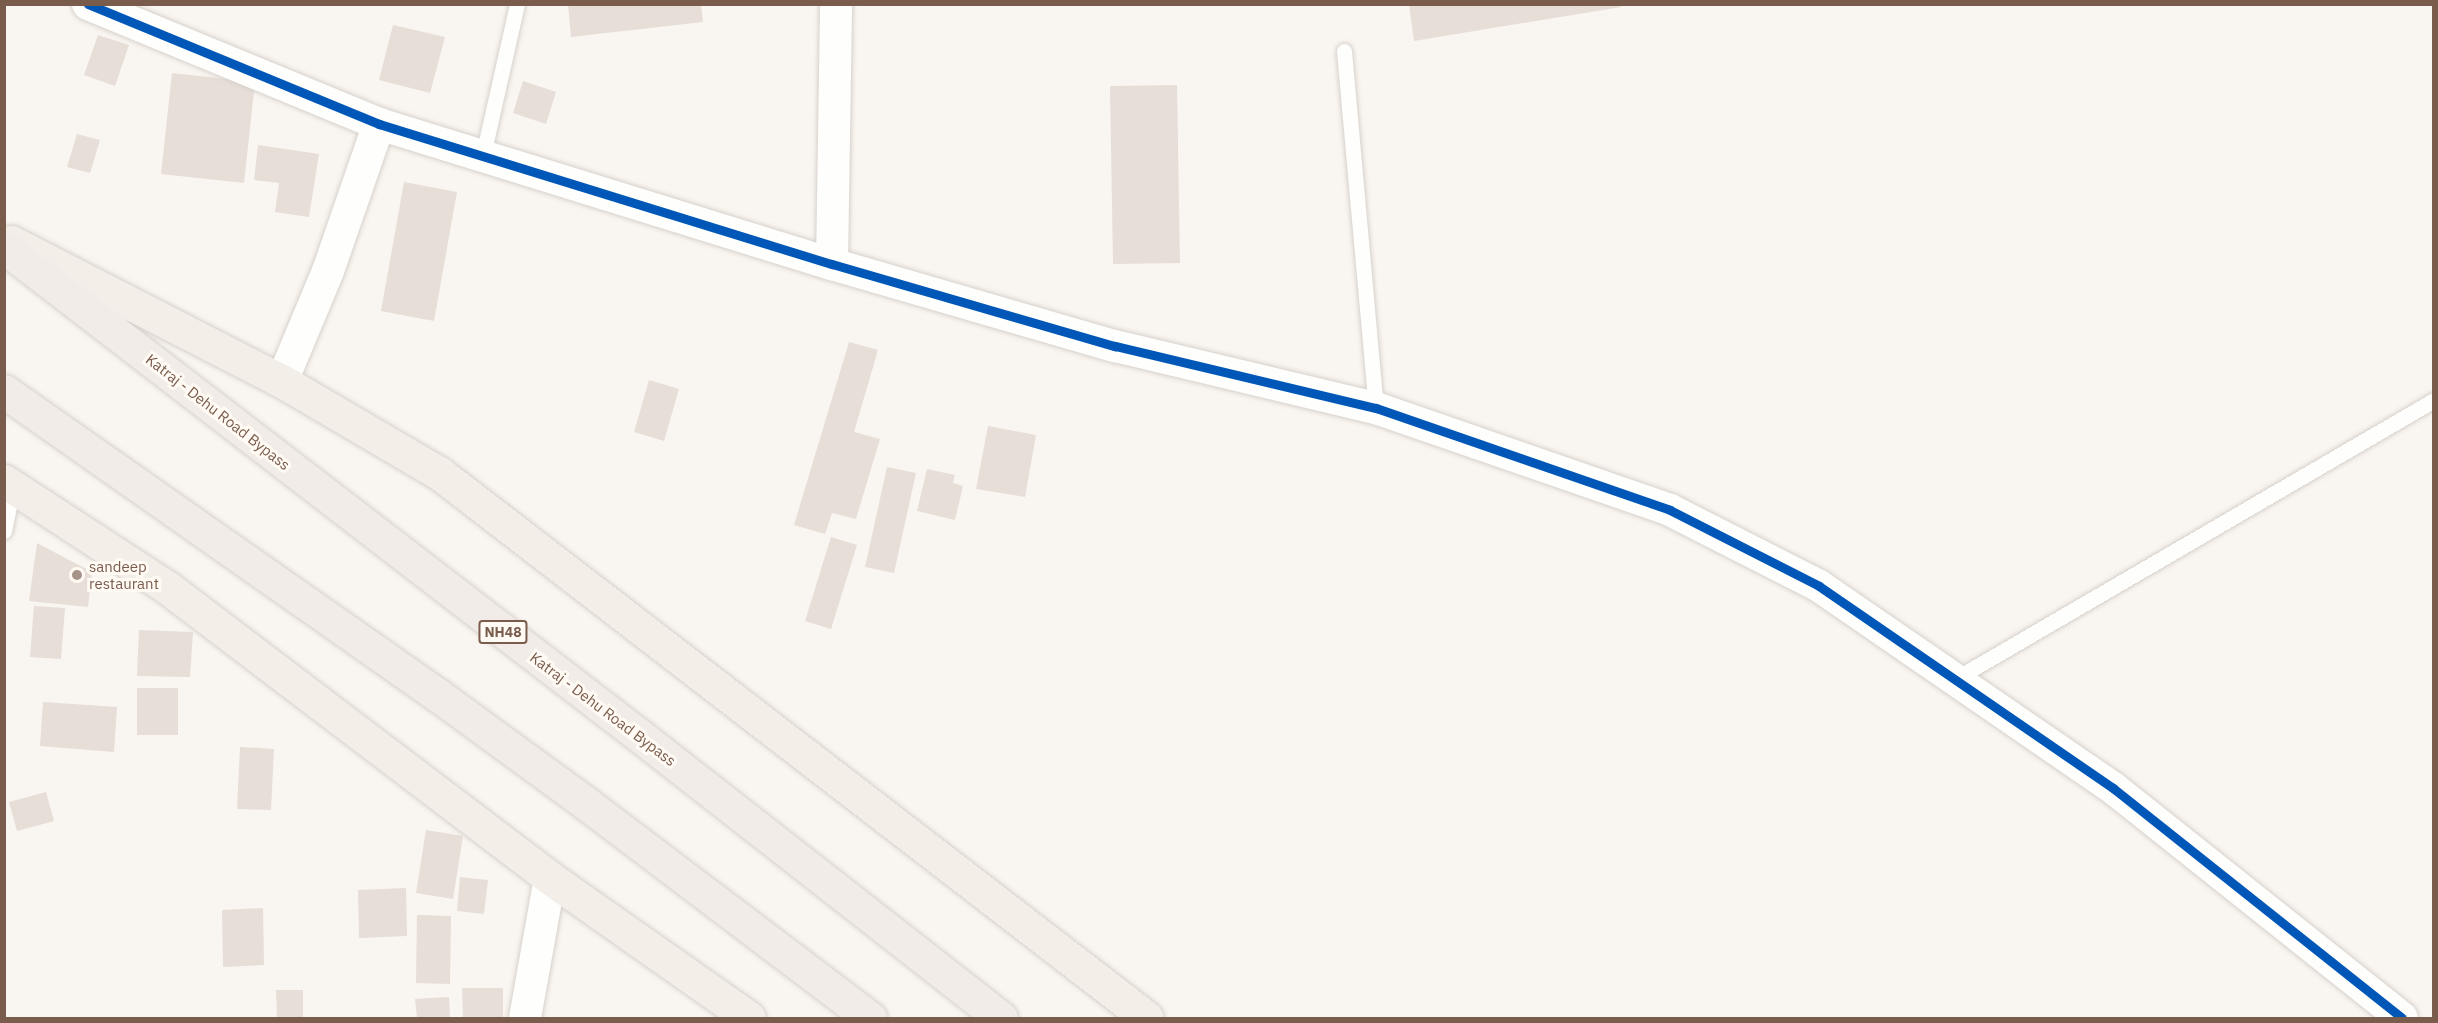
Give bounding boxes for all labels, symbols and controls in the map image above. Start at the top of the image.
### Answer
street label: Katraj - Dehu Road Bypass [142,350,294,474]
place label: sandeep restaurant [89,557,159,592]
marker: sandeep restaurant [70,568,84,582]
road number: NH48 [478,621,528,643]
street label: Katraj - Dehu Road Bypass [526,648,680,770]

